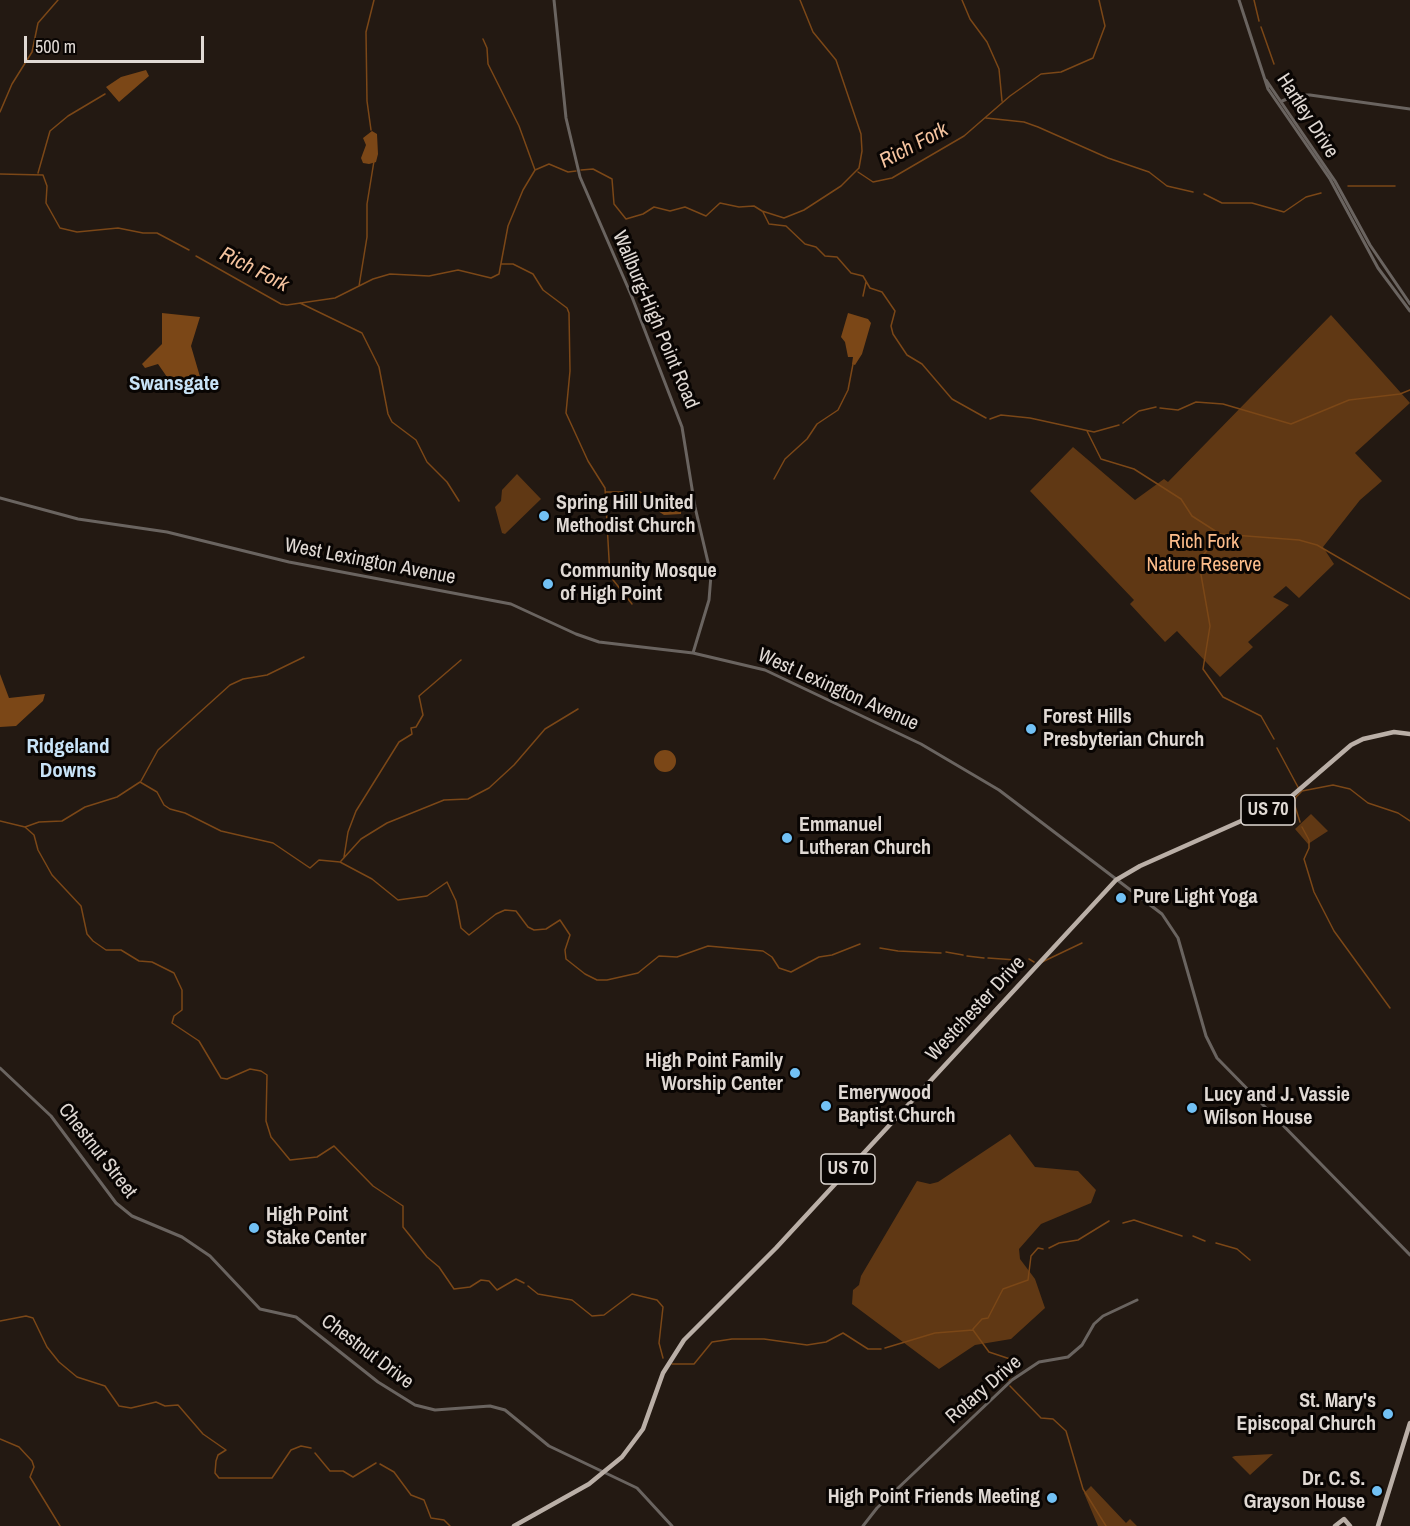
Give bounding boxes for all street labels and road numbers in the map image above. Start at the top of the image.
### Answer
street label: Hartley Drive [1271,69,1343,163]
street label: Wallburg-High Point Road [607,227,703,413]
street label: West Lexington Avenue [283,534,457,590]
street label: West Lexington Avenue [754,644,922,736]
road number: US 70 [1241,795,1295,825]
street label: Westchester Drive [921,952,1031,1066]
street label: Chestnut Street [52,1099,142,1203]
road number: US 70 [821,1154,875,1184]
street label: Chestnut Drive [316,1310,418,1394]
street label: Rotary Drive [941,1351,1027,1429]

